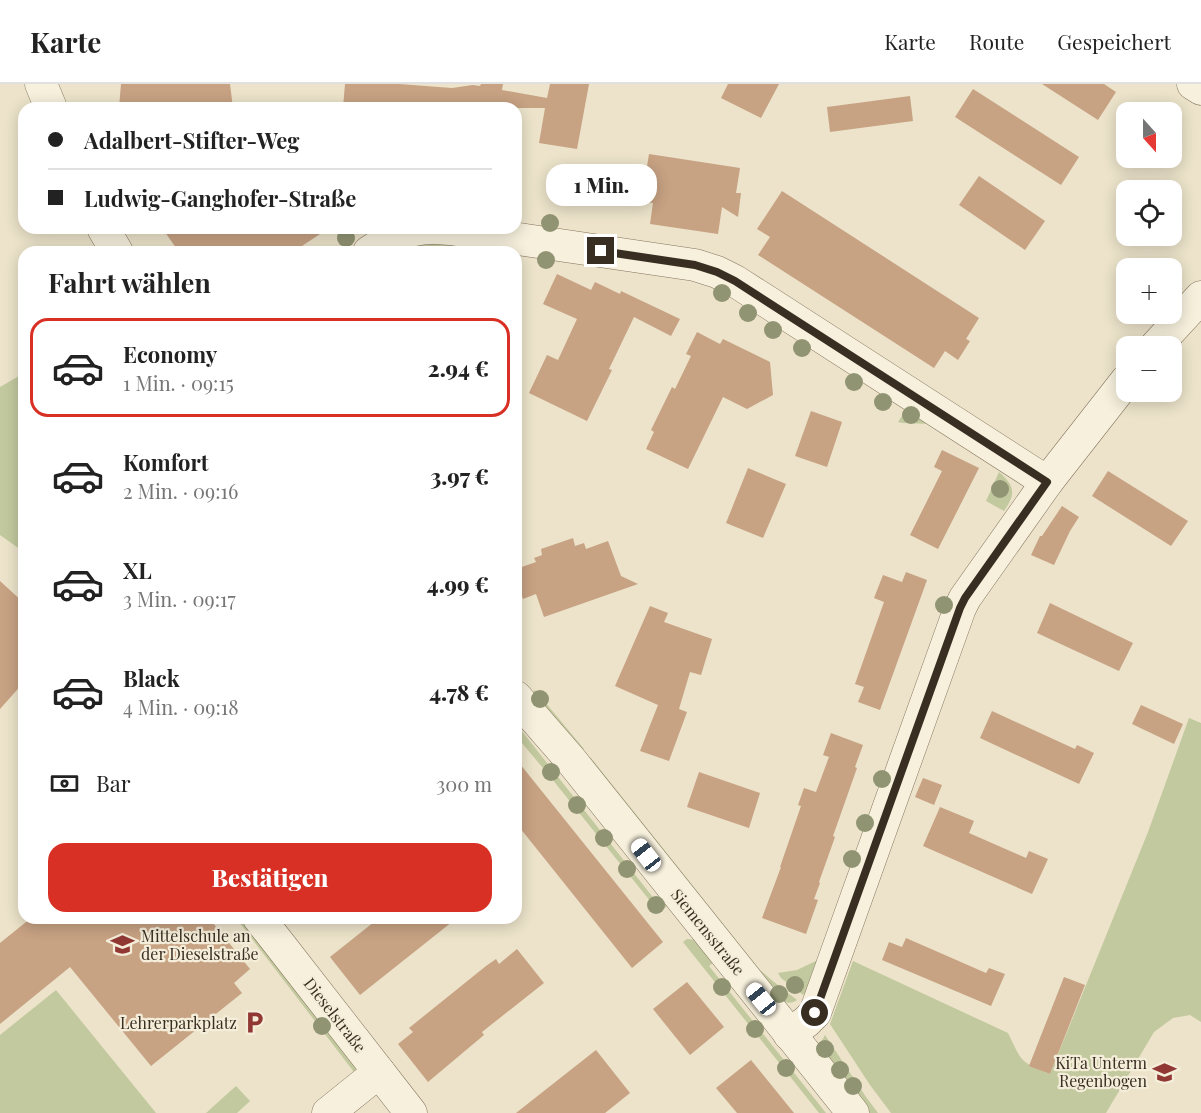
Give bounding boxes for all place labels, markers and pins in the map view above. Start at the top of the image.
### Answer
place label: Mittelschule an der Dieselstraße [141,925,259,964]
school or university icon: Mittelschule an der Dieselstraße [110,932,136,958]
parking icon: Lehrerparkplatz [242,1010,268,1036]
place label: Lehrerparkplatz [120,1012,237,1033]
place label: KiTa Unterm Regenbogen [1055,1052,1147,1091]
school or university icon: KiTa Unterm Regenbogen [1152,1059,1178,1085]

